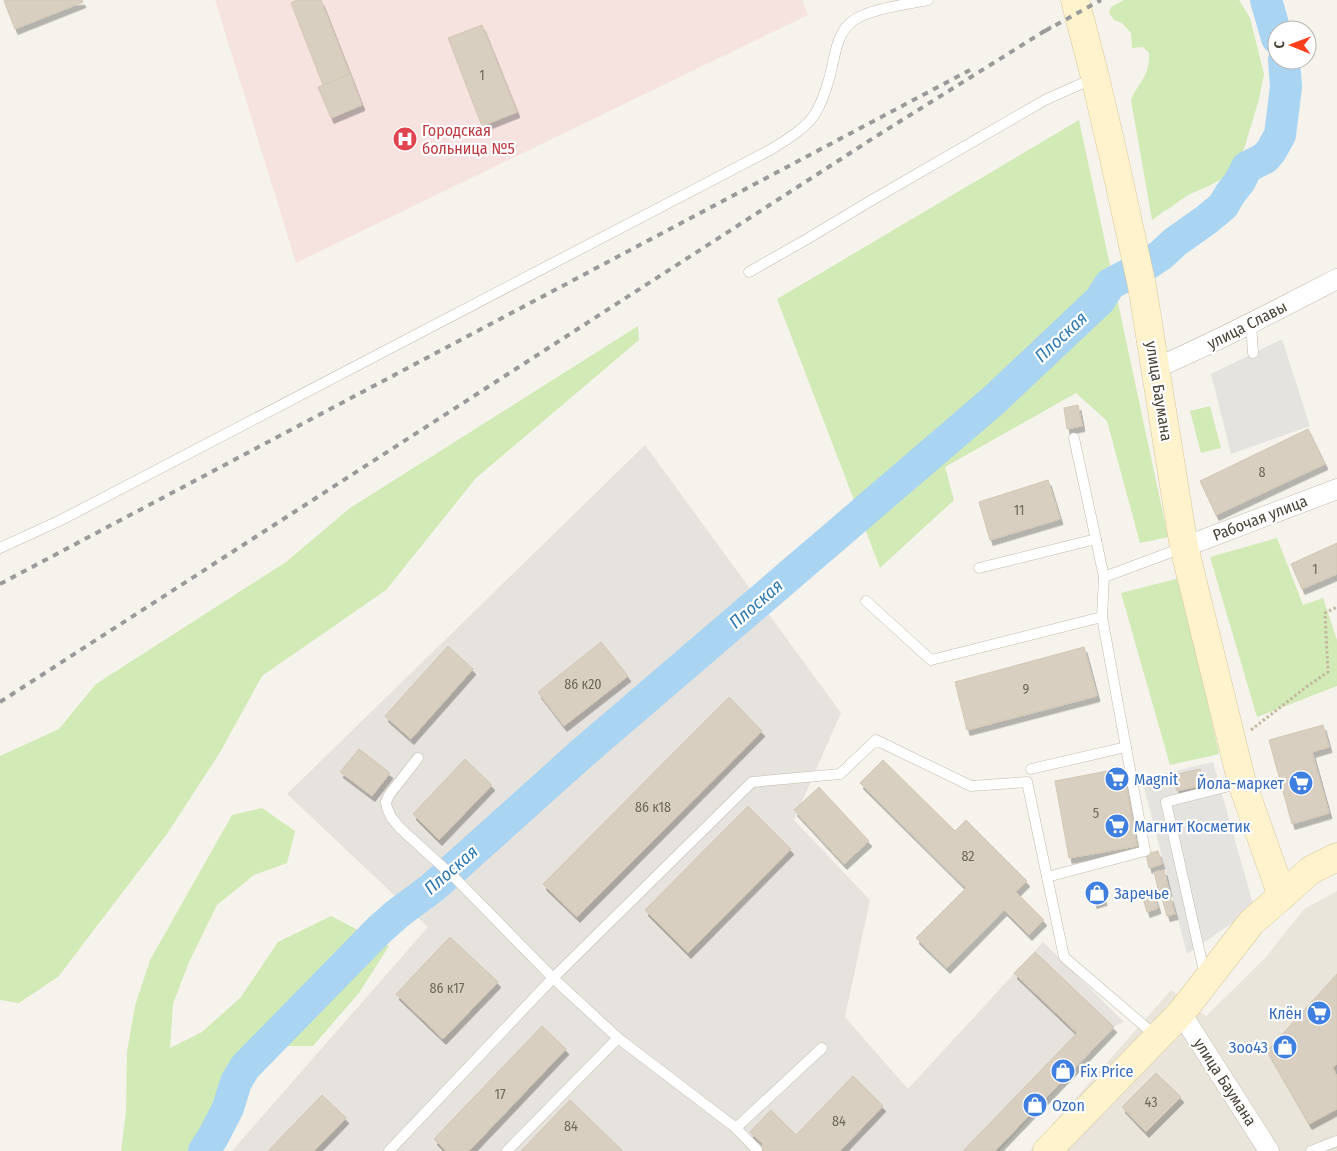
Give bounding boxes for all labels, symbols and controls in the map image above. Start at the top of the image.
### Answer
north arrow [1267,20,1317,70]
text: С [1271,40,1288,49]
house number: 1 [479,67,485,84]
place label: Городская больница №5 [422,121,515,158]
hospital icon: Городская больница №5 [392,126,418,152]
street label: улица Славы [1204,297,1290,353]
water label: Плоская [1030,307,1092,367]
street label: улица Баумана [1142,340,1176,442]
house number: 8 [1259,464,1266,481]
street label: Рабочая улица [1210,491,1310,545]
house number: 11 [1014,502,1024,519]
house number: 1 [1312,561,1318,578]
water label: Плоская [725,575,787,633]
house number: 86 к20 [564,676,602,693]
house number: 9 [1023,681,1030,698]
supermarket icon: Magnit [1104,766,1130,792]
place label: Magnit [1134,770,1179,789]
supermarket icon: Йола-маркет [1288,770,1314,796]
place label: Йола-маркет [1197,774,1285,793]
house number: 86 к18 [635,799,671,816]
house number: 5 [1093,805,1099,822]
supermarket icon: Магнит Косметик [1104,813,1130,839]
place label: Магнит Косметик [1134,817,1251,836]
water label: Плоская [420,841,482,899]
house number: 82 [961,848,975,865]
shop icon: Заречье [1084,880,1110,906]
place label: Заречье [1114,884,1169,903]
house number: 86 к17 [430,980,465,997]
supermarket icon: Клён [1306,1000,1332,1026]
place label: Клён [1269,1004,1302,1023]
shop icon: Зоо43 [1272,1034,1298,1060]
street label: улица Баумана [1190,1035,1261,1130]
place label: Зоо43 [1229,1038,1268,1057]
shop icon: Fix Price [1050,1058,1076,1084]
place label: Fix Price [1080,1062,1134,1081]
house number: 17 [494,1086,506,1103]
shop icon: Ozon [1022,1092,1048,1118]
house number: 43 [1145,1094,1157,1111]
place label: Ozon [1052,1096,1085,1115]
house number: 84 [832,1113,846,1130]
house number: 84 [564,1118,578,1135]

